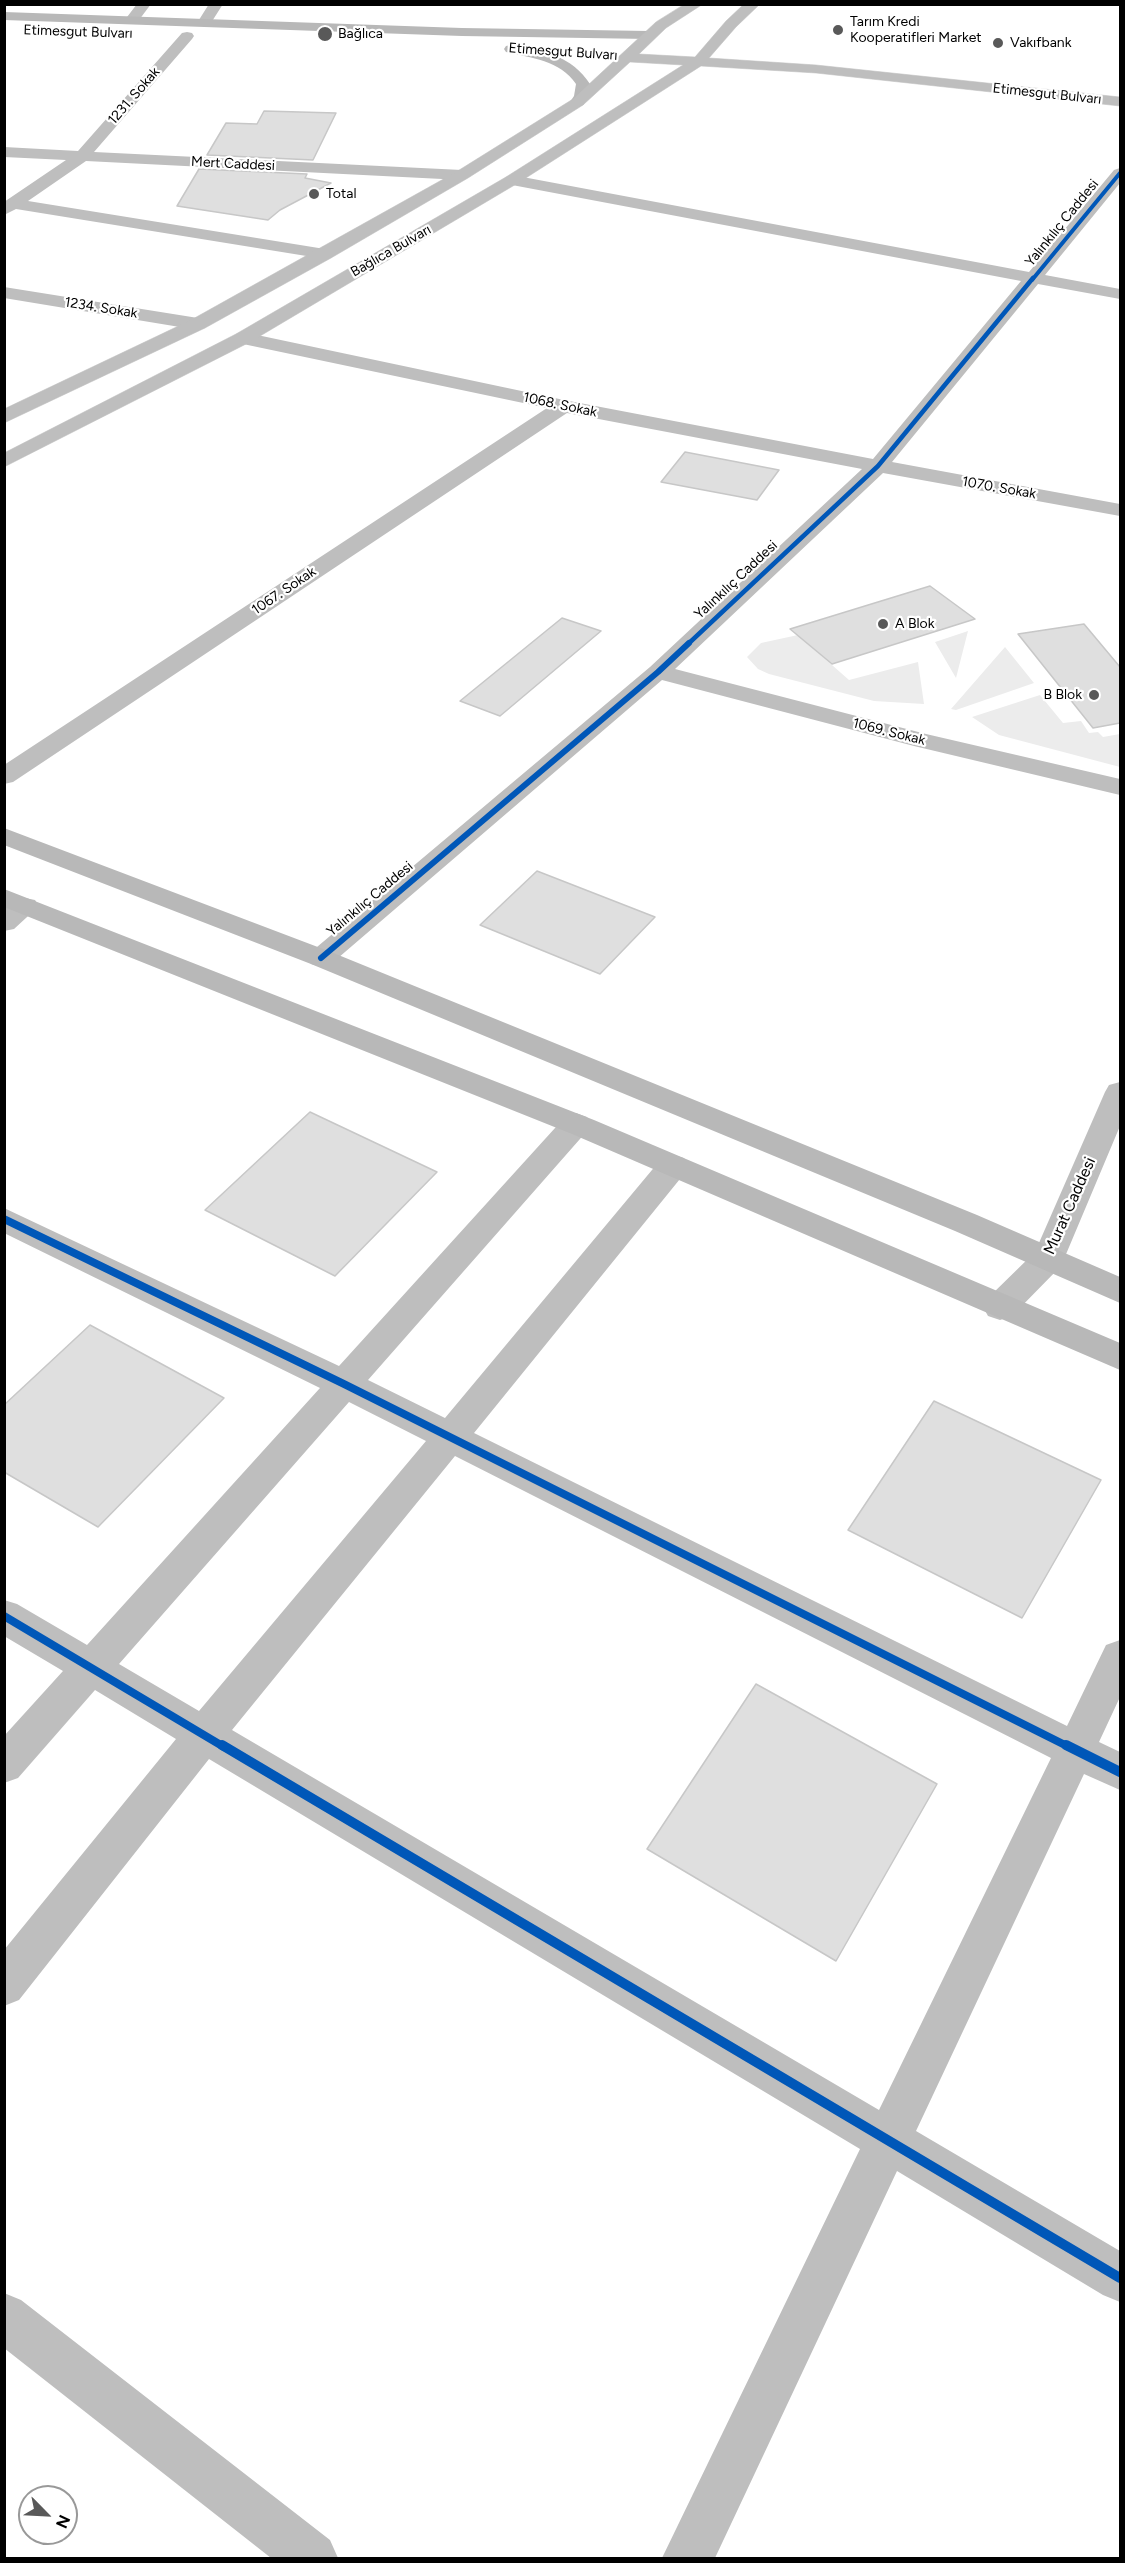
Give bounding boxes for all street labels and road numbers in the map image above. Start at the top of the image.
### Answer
street label: Etimesgut Bulvarı [23,22,133,42]
street label: Etimesgut Bulvarı [508,40,618,64]
street label: 1231. Sokak [104,64,164,128]
street label: Etimesgut Bulvarı [992,80,1102,108]
street label: Mert Caddesi [191,153,275,175]
street label: Yalınkılıç Caddesi [1022,176,1102,270]
street label: Bağlıca Bulvarı [348,221,434,281]
street label: 1234. Sokak [63,294,139,322]
street label: 1068. Sokak [522,389,598,421]
street label: 1070. Sokak [961,473,1037,503]
street label: Yalınkılıç Caddesi [691,537,781,623]
street label: 1067. Sokak [249,563,319,619]
street label: 1069. Sokak [851,715,927,749]
street label: Yalınkılıç Caddesi [323,858,417,940]
street label: Murat Caddesi [1040,1154,1100,1258]

